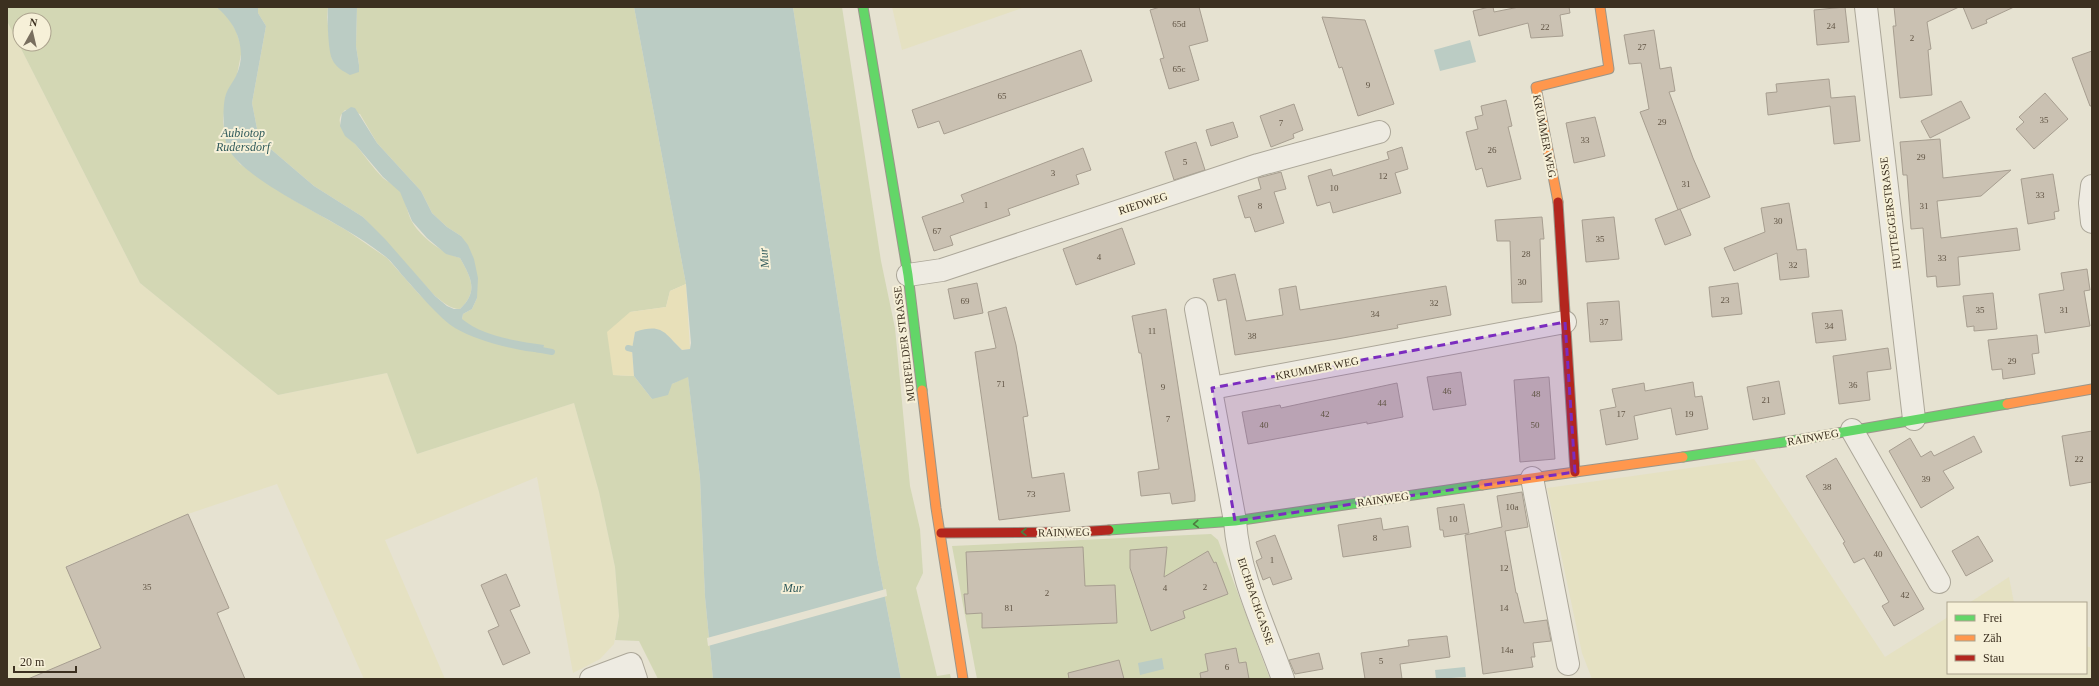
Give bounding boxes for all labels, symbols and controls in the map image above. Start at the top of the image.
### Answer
north arrow [12,12,52,52]
text: N [29,16,38,29]
house number: 65d [1172,19,1186,29]
house number: 24 [1827,21,1836,31]
house number: 22 [1541,22,1550,32]
house number: 2 [1910,33,1914,43]
house number: 27 [1638,42,1647,52]
house number: 65c [1173,64,1186,74]
house number: 9 [1366,80,1371,90]
house number: 65 [998,91,1007,101]
street label: KRUMMER WEG [1531,93,1559,179]
house number: 35 [2040,115,2049,125]
house number: 29 [1658,117,1667,127]
house number: 7 [1279,118,1284,128]
water label: Aubiotop Rudersdorf [215,126,272,154]
house number: 33 [1581,135,1590,145]
house number: 26 [1488,145,1497,155]
house number: 29 [1917,152,1926,162]
street label: HUTTEGGERSTRASSE [1877,156,1903,270]
house number: 5 [1183,157,1188,167]
house number: 3 [1051,168,1056,178]
house number: 12 [1379,171,1388,181]
house number: 31 [1682,179,1691,189]
house number: 10 [1330,183,1339,193]
street label: RIEDWEG [1117,189,1169,217]
house number: 33 [2036,190,2045,200]
house number: 1 [984,200,988,210]
house number: 8 [1258,201,1263,211]
house number: 31 [1920,201,1929,211]
house number: 30 [1774,216,1783,226]
house number: 67 [933,226,942,236]
house number: 35 [1596,234,1605,244]
water label: Mur [756,247,772,270]
house number: 28 [1522,249,1531,259]
house number: 4 [1097,252,1102,262]
house number: 33 [1938,253,1947,263]
house number: 32 [1789,260,1798,270]
house number: 30 [1518,277,1527,287]
street label: MURFELDER STRASSE [891,285,917,403]
house number: 23 [1721,295,1730,305]
house number: 69 [961,296,970,306]
house number: 32 [1430,298,1439,308]
house number: 35 [1976,305,1985,315]
house number: 31 [2060,305,2069,315]
house number: 34 [1371,309,1380,319]
house number: 37 [1600,317,1609,327]
house number: 34 [1825,321,1834,331]
house number: 11 [1148,326,1156,336]
house number: 38 [1248,331,1257,341]
street label: KRUMMER WEG [1274,354,1360,382]
house number: 29 [2008,356,2017,366]
house number: 71 [997,379,1006,389]
house number: 36 [1849,380,1858,390]
house number: 9 [1161,382,1166,392]
house number: 46 [1443,386,1452,396]
house number: 48 [1532,389,1541,399]
house number: 21 [1762,395,1771,405]
house number: 44 [1378,398,1387,408]
house number: 42 [1321,409,1330,419]
house number: 17 [1617,409,1626,419]
house number: 19 [1685,409,1694,419]
house number: 7 [1166,414,1171,424]
house number: 40 [1260,420,1269,430]
house number: 50 [1531,420,1540,430]
street label: RAINWEG [1786,427,1840,447]
house number: 22 [2075,454,2084,464]
house number: 39 [1922,474,1931,484]
house number: 38 [1823,482,1832,492]
house number: 73 [1027,489,1036,499]
street label: RAINWEG [1356,489,1410,509]
house number: 10a [1506,502,1519,512]
house number: 10 [1449,514,1458,524]
one-way arrow [1193,519,1199,528]
street label: RAINWEG [1038,526,1090,538]
one-way arrow [1021,528,1027,536]
house number: 8 [1373,533,1378,543]
house number: 40 [1874,549,1883,559]
house number: 1 [1270,555,1274,565]
street label: EICHBACHGASSE [1236,556,1277,646]
house number: 12 [1500,563,1509,573]
water label: Mur [782,581,804,595]
house number: 35 [143,582,152,592]
house number: 2 [1203,582,1207,592]
house number: 4 [1163,583,1168,593]
house number: 2 [1045,588,1049,598]
house number: 42 [1901,590,1910,600]
legend [1947,602,2087,674]
house number: 81 [1005,603,1014,613]
house number: 14 [1500,603,1509,613]
text: Frei [1983,611,2003,625]
text: Zäh [1983,631,2002,645]
house number: 14a [1501,645,1514,655]
scale bar [14,648,76,674]
text: Stau [1983,651,2004,665]
text: 20 m [20,655,45,669]
house number: 5 [1379,656,1384,666]
house number: 6 [1225,662,1230,672]

